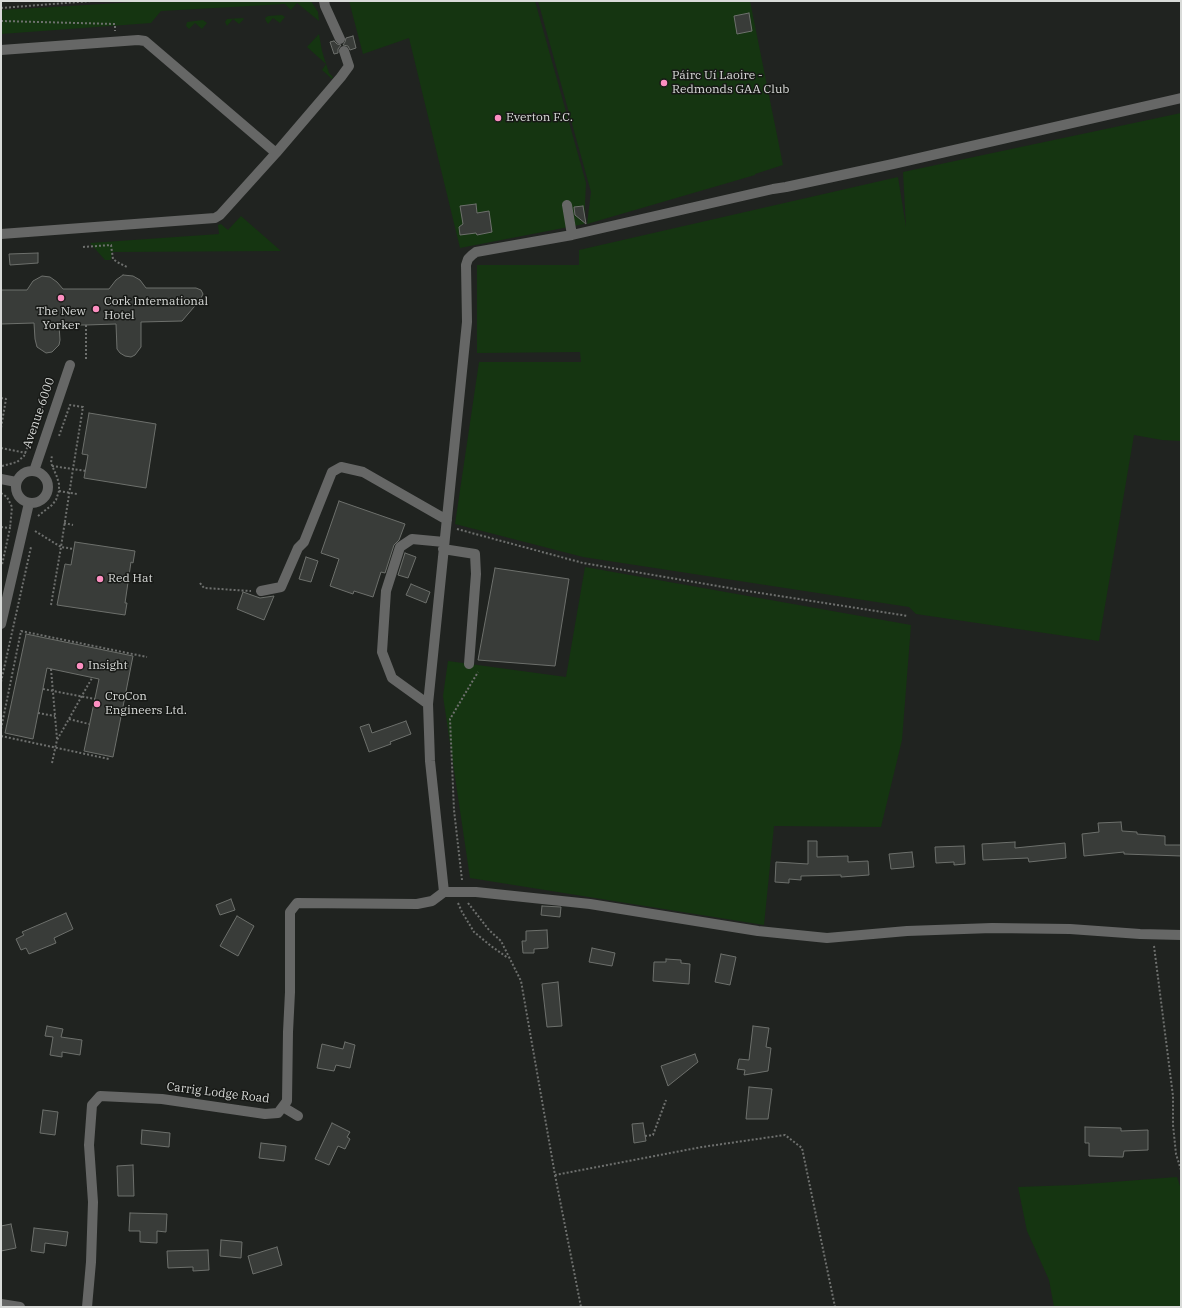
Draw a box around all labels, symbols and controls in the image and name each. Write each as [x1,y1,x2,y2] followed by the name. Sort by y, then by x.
[672,69,789,97] place label: Páirc Uí Laoire - Redmonds GAA Club
[659,78,669,88] marker: Páirc Uí Laoire - Redmonds GAA Club
[506,111,573,125] place label: Everton F.C.
[493,113,503,123] marker: Everton F.C.
[56,293,66,303] marker: The New Yorker
[104,295,208,323] place label: Cork International Hotel
[91,304,101,314] marker: Cork International Hotel
[36,305,86,333] place label: The New Yorker
[20,376,58,450] street label: Avenue 6000
[108,572,153,586] place label: Red Hat
[95,574,105,584] marker: Red Hat
[88,659,128,673] place label: Insight
[75,661,85,671] marker: Insight
[105,690,187,718] place label: CroCon Engineers Ltd.
[92,699,102,709] marker: CroCon Engineers Ltd.
[166,1080,270,1106] street label: Carrig Lodge Road

